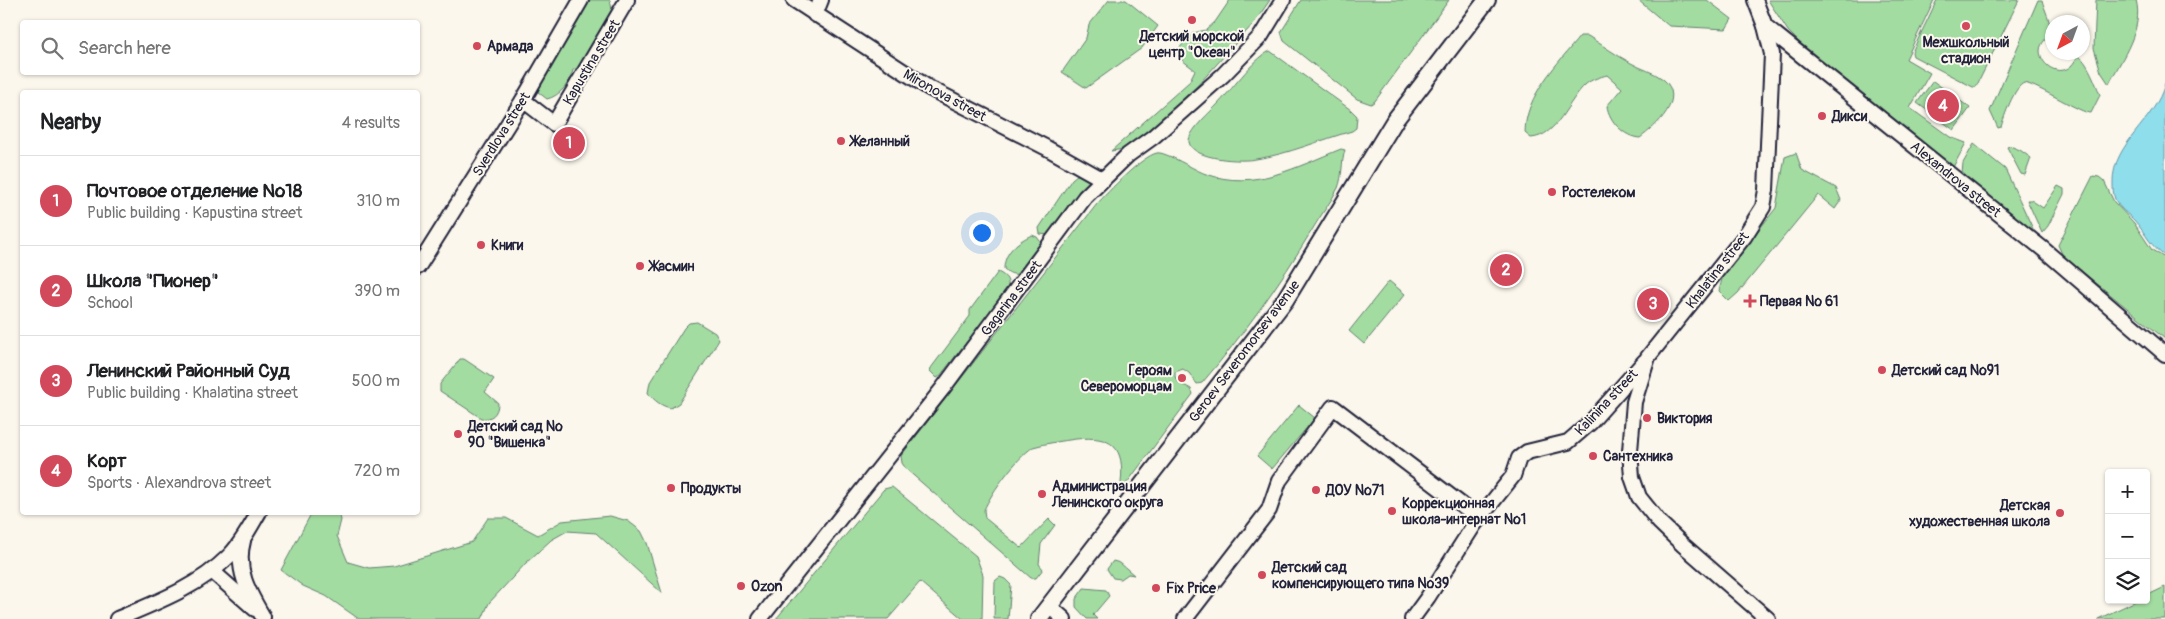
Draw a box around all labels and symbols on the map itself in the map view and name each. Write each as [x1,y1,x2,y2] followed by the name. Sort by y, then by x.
[1186,14,1198,26] marker: Детский морской центр "Океан"
[2045,15,2090,60] north arrow
[559,16,624,108] street label: Kapustina street
[1960,20,1972,32] marker: Межшкольный стадион
[1139,28,1245,61] place label: Детский морской центр "Океан"
[1922,34,2010,67] place label: Межшкольный стадион
[487,38,534,55] place label: Армада
[471,40,483,52] marker: Армада
[900,66,990,125] street label: Mironova street
[1927,87,1959,125] pin: 4
[469,89,534,179] street label: Sverdlova street
[1831,108,1868,125] place label: Дикси
[1816,110,1828,122] marker: Дикси
[553,124,585,162] pin: 1
[848,133,910,150] place label: Желанный
[835,135,847,147] marker: Желанный
[1907,138,2005,221] street label: Alexandrova street
[1562,184,1635,201] place label: Ростелеком
[1546,186,1558,198] marker: Ростелеком
[969,220,995,246] your location
[1682,228,1753,312] street label: Khalatina street
[491,237,524,254] place label: Книги
[475,239,487,251] marker: Книги
[1490,251,1522,289] pin: 2
[977,257,1046,339] street label: Gagarina street
[647,258,694,275] place label: Жасмин
[634,260,646,272] marker: Жасмин
[1185,277,1303,426] street label: Geroev Severomorsev avenue
[1637,285,1669,323] pin: 3
[1760,293,1839,310] place label: Первая № 61
[1744,295,1756,307] marker: Первая № 61
[1081,362,1172,395] place label: Героям Cевероморцам
[1891,362,1999,379] place label: Детский сад №91
[1876,364,1888,376] marker: Детский сад №91
[1571,365,1642,439] street label: Kalinina street
[1176,372,1188,384] marker: Героям Cевероморцам
[1657,410,1713,427] place label: Виктория
[1641,412,1653,424] marker: Виктория
[467,418,563,451] place label: Детский сад № 90 "Вишенка"
[452,428,464,440] marker: Детский сад № 90 "Вишенка"
[1603,448,1673,465] place label: Сантехника
[1587,450,1599,462] marker: Сантехника
[1051,478,1164,511] place label: Администрация Ленинского округа
[681,480,741,497] place label: Продукты
[665,482,677,494] marker: Продукты
[1325,482,1385,499] place label: ДОУ №71
[1310,484,1322,496] marker: ДОУ №71
[1036,488,1048,500] marker: Администрация Ленинского округа
[1402,495,1526,528] place label: Коррекционная школа-интернат №1
[1908,497,2050,530] place label: Детская художественная школа
[1386,505,1398,517] marker: Коррекционная школа-интернат №1
[2054,507,2066,519] marker: Детская художественная школа
[1271,559,1449,592] place label: Детский сад компенсирующего типа №39
[1256,569,1268,581] marker: Детский сад компенсирующего типа №39
[751,578,783,595] place label: Ozon
[735,580,747,592] marker: Ozon
[1166,580,1217,597] place label: Fix Price
[1150,582,1162,594] marker: Fix Price

